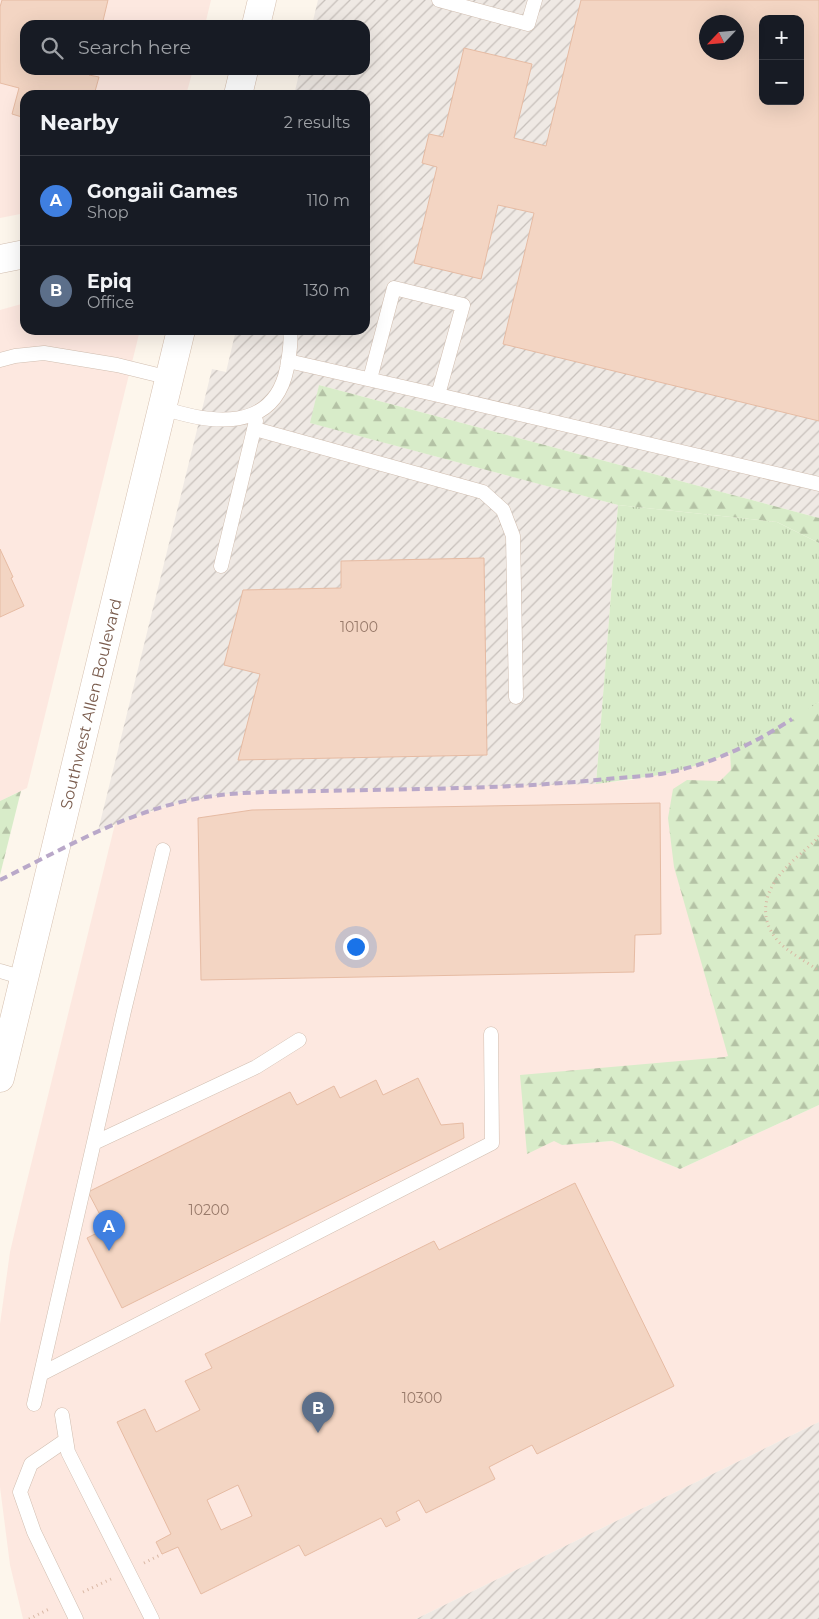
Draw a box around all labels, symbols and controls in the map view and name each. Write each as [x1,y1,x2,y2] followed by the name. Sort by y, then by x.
[699,15,744,60] north arrow
[759,15,804,105] map controls
[759,15,804,60] button: +
[20,20,370,75] search box
[38,34,66,62] icon: search
[78,36,191,59] text: Search here
[759,60,804,105] button: −
[40,110,119,135] text: Nearby
[284,113,350,132] text: 2 results
[87,180,238,203] text: Gongaii Games
[50,191,62,210] text: A
[307,191,350,210] text: 110 m
[87,203,129,222] text: Shop
[87,270,132,293] text: Epiq
[50,281,62,300] text: B
[303,281,350,300] text: 130 m
[87,293,134,312] text: Office
[56,597,126,811] street label: Southwest Allen Boulevard
[340,618,378,636] house number: 10100
[343,934,369,960] your location
[189,1201,229,1219] house number: 10200
[93,1210,125,1251] pin: A
[402,1389,442,1407] house number: 10300
[302,1392,334,1433] pin: B

